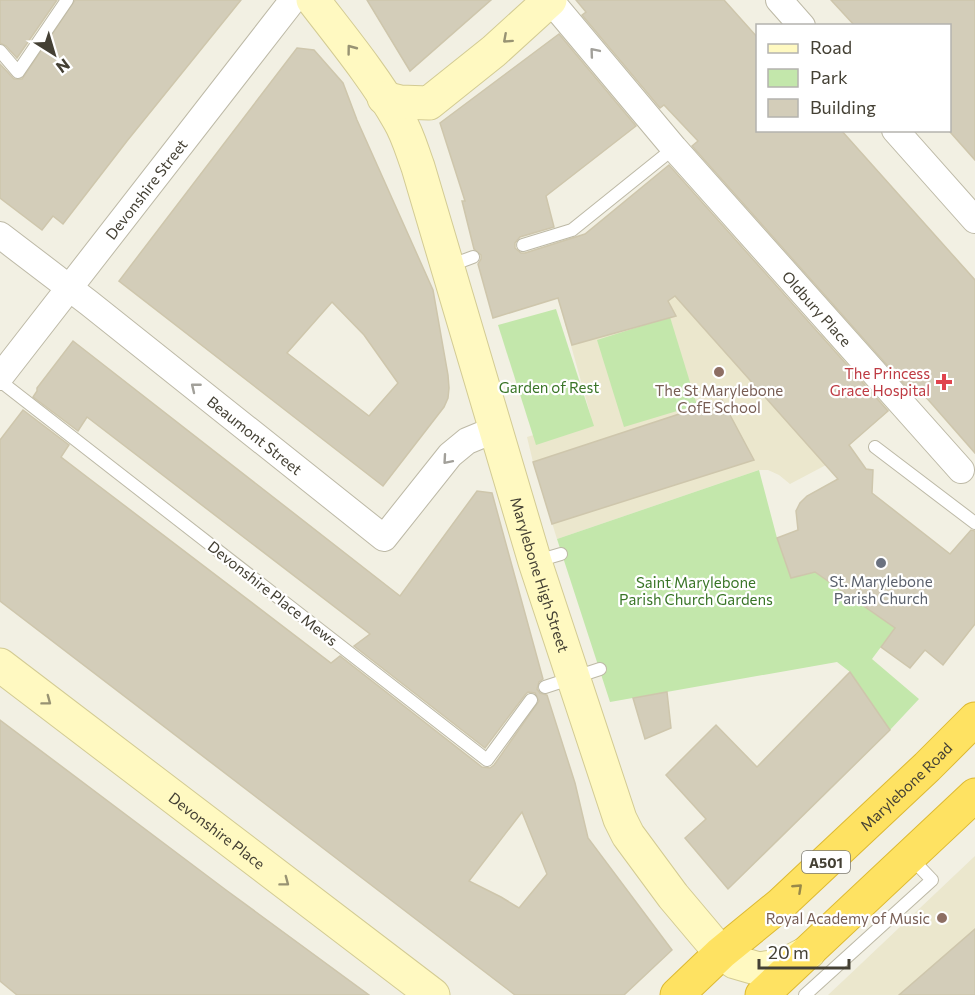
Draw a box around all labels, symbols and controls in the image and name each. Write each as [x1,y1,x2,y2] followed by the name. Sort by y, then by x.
[24,24,84,84] north arrow
[756,24,951,132] legend
[503,32,514,43] one-way arrow
[810,36,852,58] text: Road
[347,45,358,56] one-way arrow
[590,48,601,59] one-way arrow
[53,55,74,78] text: N
[810,66,848,88] text: Park
[810,96,876,118] text: Building
[101,135,191,243] street label: Devonshire Street
[779,267,855,350] street label: Oldbury Place
[830,364,930,399] place label: The Princess Grace Hospital
[712,365,726,379] marker: The St Marylebone CofE School
[935,373,953,391] marker: The Princess Grace Hospital
[499,378,599,396] park label: Garden of Rest
[655,381,783,416] place label: The St Marylebone CofE School
[190,383,201,394] one-way arrow
[204,392,306,478] street label: Beaumont Street
[443,453,454,464] one-way arrow
[507,495,573,655] street label: Marylebone High Street
[205,537,342,649] street label: Devonshire Place Mews
[874,556,888,570] marker: St. Marylebone Parish Church
[829,572,933,607] place label: St. Marylebone Parish Church
[619,573,773,608] park label: Saint Marylebone Parish Church Gardens
[40,693,51,704] one-way arrow
[856,738,956,834] street label: Marylebone Road
[166,788,269,873] street label: Devonshire Place
[802,851,850,873] road number: A501
[279,875,290,886] one-way arrow
[792,884,802,895] one-way arrow
[766,909,930,927] place label: Royal Academy of Music
[935,911,949,925] marker: Royal Academy of Music
[759,932,849,970] scale bar
[768,941,809,963] text: 20 m

